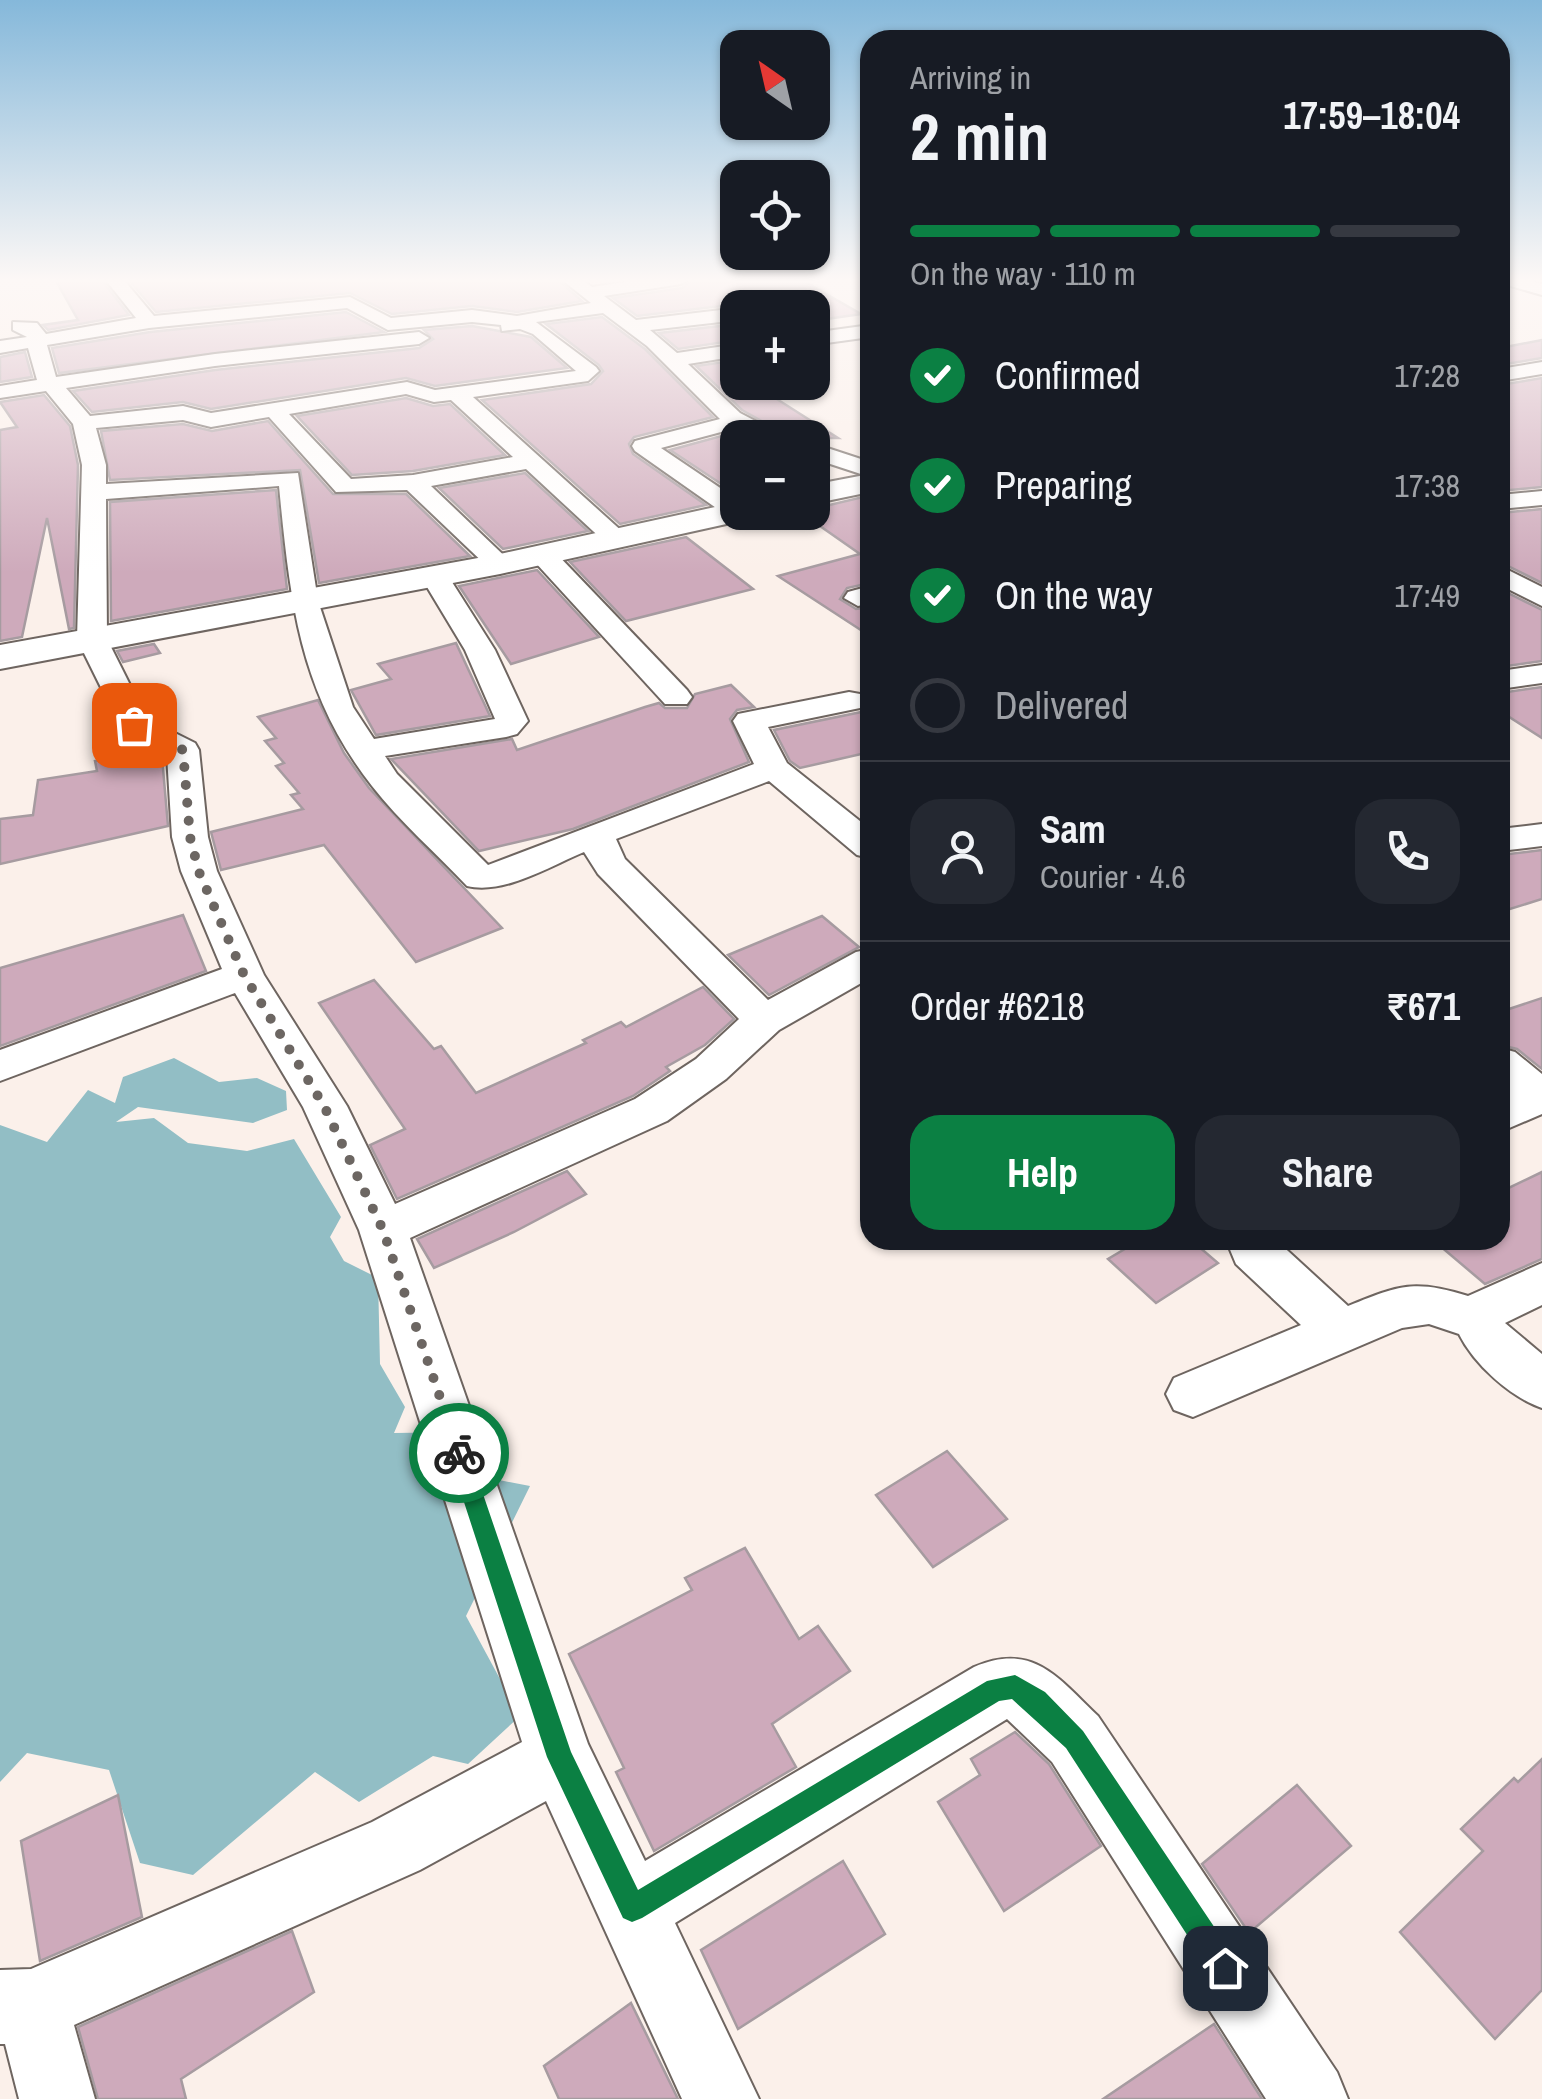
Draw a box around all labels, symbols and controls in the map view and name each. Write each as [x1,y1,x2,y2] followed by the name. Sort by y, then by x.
[720,30,830,140] north arrow
[720,30,830,530] map controls
[910,56,1031,99] text: Arriving in
[1283,90,1460,141] text: 17:59–18:04
[910,93,1049,180] text: 2 min
[720,160,830,270] button: locate
[910,252,1136,295] text: On the way · 110 m
[720,290,830,400] button: +
[910,348,965,403] icon: check
[995,350,1140,401] text: Confirmed
[1394,354,1460,397] text: 17:28
[720,420,830,530] button: −
[910,458,965,513] icon: check
[995,460,1132,511] text: Preparing
[1394,464,1460,507] text: 17:38
[910,568,965,623] icon: check
[995,570,1153,621] text: On the way
[1394,574,1460,617] text: 17:49
[995,680,1128,731] text: Delivered
[92,683,177,768] pin
[107,698,162,753] icon: bag
[910,799,1015,904] button: person
[1355,799,1460,904] button: phone
[1040,804,1106,855] text: Sam
[1040,855,1186,898] text: Courier · 4.6
[910,981,1085,1032] text: Order #6218
[1386,981,1460,1032] text: ₹671
[910,1115,1175,1230] button: Help
[1195,1115,1460,1230] button: Share
[409,1403,509,1503] courier
[432,1426,487,1481] icon: bike
[1183,1926,1268,2011] pin
[1198,1941,1253,1996] icon: home

